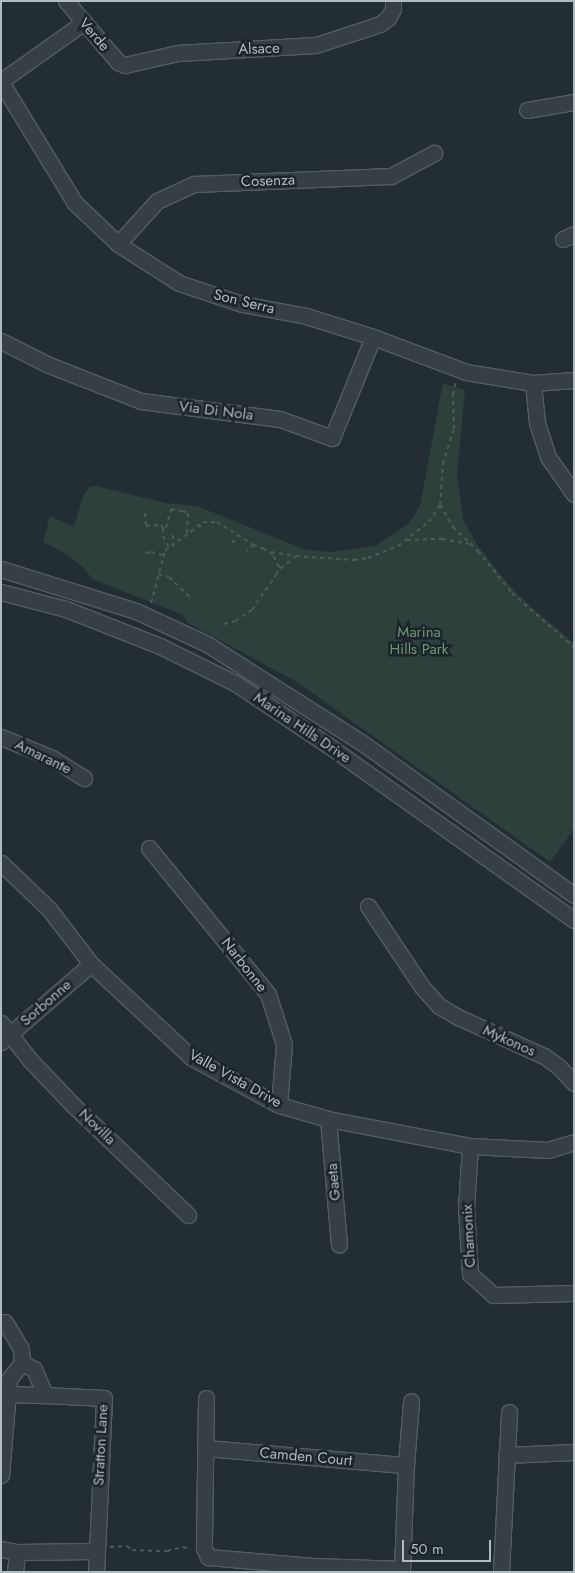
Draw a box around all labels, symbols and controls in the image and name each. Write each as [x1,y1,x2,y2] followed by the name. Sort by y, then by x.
[75,15,113,55] street label: Verde
[238,39,280,59] street label: Alsace
[241,171,295,191] street label: Cosenza
[212,286,276,318] street label: Son Serra
[178,398,254,424] street label: Via Di Nola
[390,623,448,658] park label: Marina Hills Park
[250,689,354,767] street label: Marina Hills Drive
[12,736,74,778] street label: Amarante
[217,934,271,996] street label: Narbonne
[17,976,75,1030] street label: Sorbonne
[480,1022,538,1060] street label: Mykonos
[185,1046,285,1112] street label: Valle Vista Drive
[75,1105,119,1149] street label: Novilla
[323,1163,345,1201] street label: Gaeta
[458,1204,480,1268] street label: Chamonix
[90,1404,112,1486] street label: Stratton Lane
[259,1444,353,1470] street label: Camden Court
[405,1530,494,1562] scale bar
[410,1538,444,1560] text: 50 m

